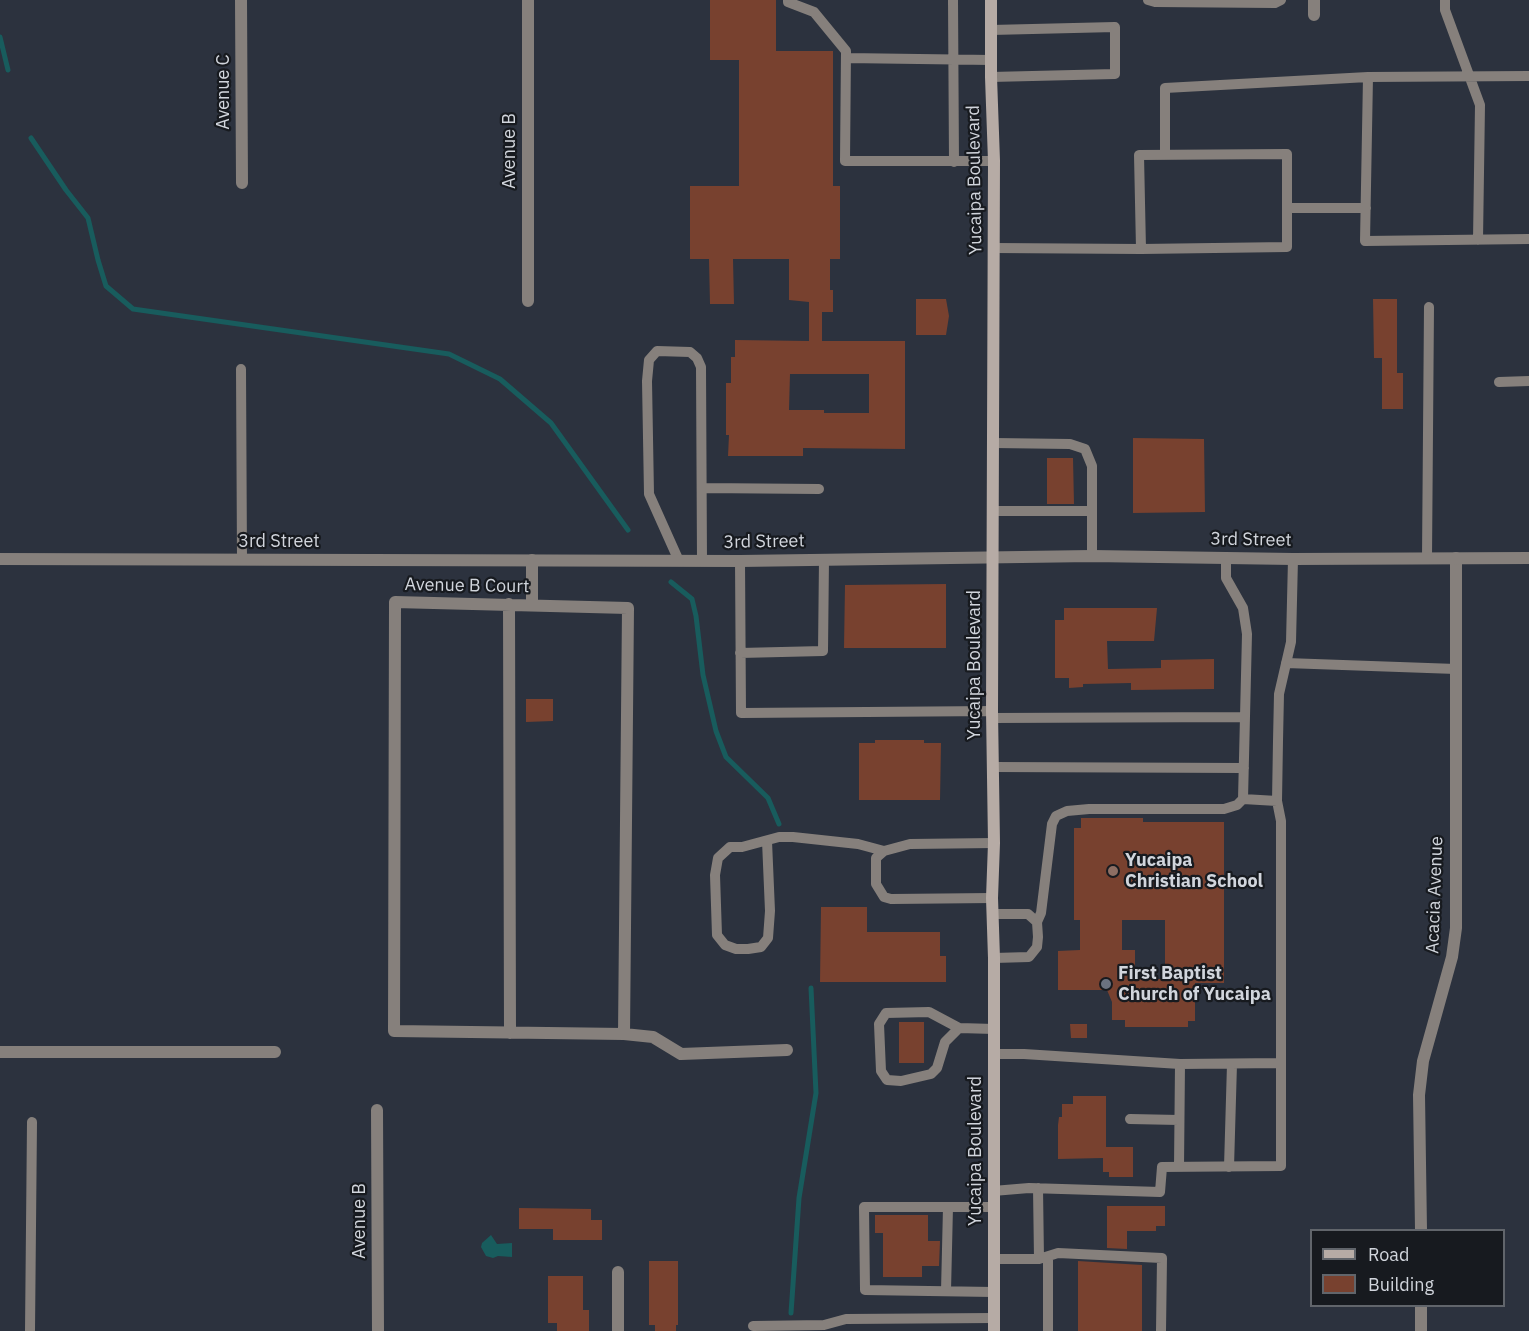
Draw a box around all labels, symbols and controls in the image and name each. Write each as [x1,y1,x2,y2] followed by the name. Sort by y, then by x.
[213,54,235,130] street label: Avenue C
[963,105,987,255] street label: Yucaipa Boulevard
[499,113,521,189] street label: Avenue B
[1210,528,1292,552] street label: 3rd Street
[723,530,805,554] street label: 3rd Street
[238,531,320,553] street label: 3rd Street
[404,574,530,598] street label: Avenue B Court
[964,590,986,740] street label: Yucaipa Boulevard
[1422,836,1448,954] street label: Acacia Avenue
[1125,850,1263,892] place label: Yucaipa Christian School
[1106,864,1120,878] marker: Yucaipa Christian School
[1118,963,1271,1006] place label: First Baptist Church of Yucaipa
[1099,977,1113,991] marker: First Baptist Church of Yucaipa
[965,1076,987,1226] street label: Yucaipa Boulevard
[349,1183,371,1259] street label: Avenue B
[1310,1229,1505,1307] legend
[1368,1243,1409,1266] text: Road
[1368,1273,1434,1296] text: Building

